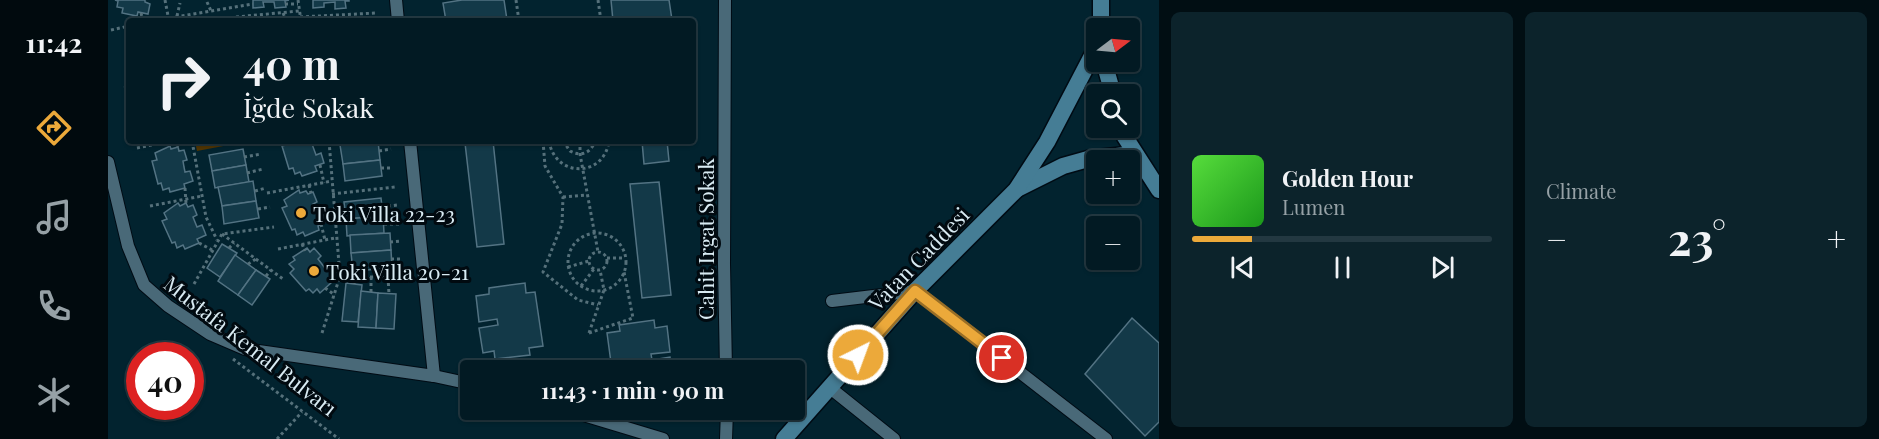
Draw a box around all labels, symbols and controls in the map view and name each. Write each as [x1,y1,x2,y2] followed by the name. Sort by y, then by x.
[1086,18,1140,72] north arrow
[1086,18,1140,270] map controls
[26,24,82,60] text: 11:42
[243,35,340,91] text: 40 m
[144,42,222,120] icon: right
[1086,84,1140,138] button: search
[243,89,374,125] text: İğde Sokak
[33,107,75,149] icon: directions
[1086,150,1140,204] button: +
[691,158,719,320] street label: Cahit Irgat Sokak
[1282,163,1413,193] text: Golden Hour
[1546,177,1616,204] text: Climate
[1282,193,1345,220] text: Lumen
[33,196,75,238] icon: music
[313,199,455,227] place label: Toki Villa 22-23
[861,200,974,316] street label: Vatan Caddesi
[294,206,308,220] marker: Toki Villa 22-23
[1668,207,1726,267] text: 23°
[1086,216,1140,270] button: −
[1546,216,1567,260] text: −
[1827,216,1846,260] text: +
[1226,251,1259,284] icon: previous
[1326,251,1359,284] icon: pause
[1426,251,1459,284] icon: next
[326,257,469,285] place label: Toki Villa 20-21
[307,264,321,278] marker: Toki Villa 20-21
[159,269,343,421] street label: Mustafa Kemal Bulvarı
[33,285,75,327] icon: phone
[826,323,890,387] position arrow
[976,332,1027,383] pin
[985,341,1018,374] icon: arrive
[126,342,204,420] speed limit sign: 40
[33,374,75,416] icon: climate
[541,375,724,405] text: 11:43 · 1 min · 90 m

